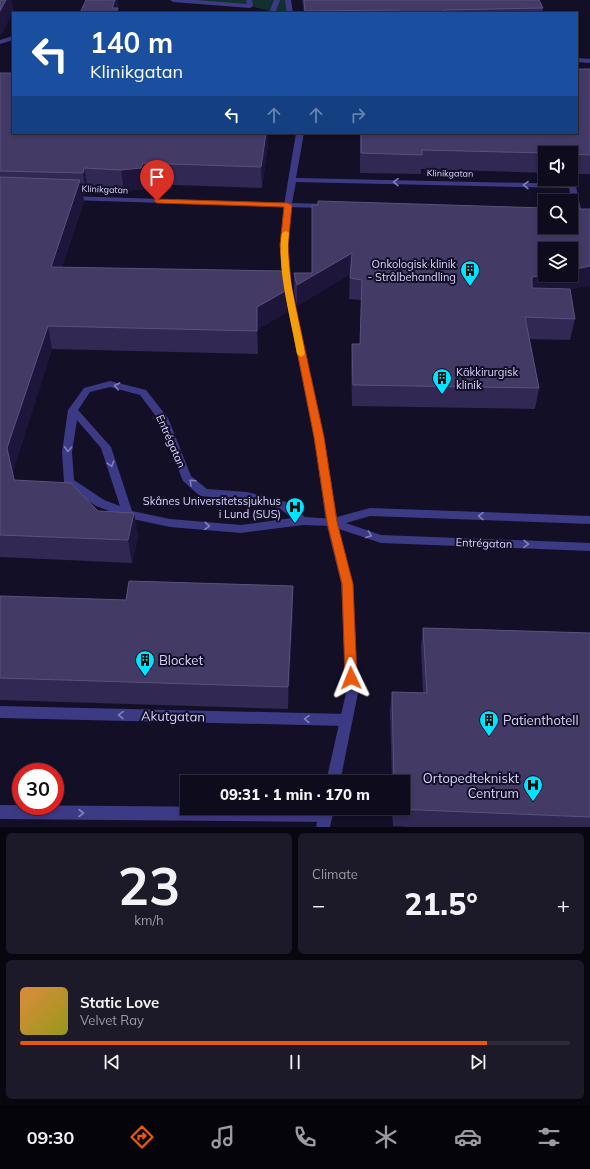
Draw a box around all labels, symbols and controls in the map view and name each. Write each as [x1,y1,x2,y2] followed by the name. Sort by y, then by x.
[90,25,173,60] text: 140 m
[24,28,76,80] icon: left
[90,60,183,83] text: Klinikgatan
[221,104,243,126] icon: left
[263,104,285,126] icon: ahead
[305,104,327,126] icon: ahead
[347,104,369,126] icon: right
[538,146,578,282] map controls
[538,146,578,186] button: sound
[140,160,174,201] pin
[146,166,168,188] icon: arrive
[427,167,473,179] street label: Klinikgatan
[393,178,399,186] one-way arrow
[523,181,529,189] one-way arrow
[82,183,128,195] street label: Klinikgatan
[538,194,578,234] button: search
[538,242,578,282] button: layers
[368,257,456,284] place label: Onkologisk klinik - Strålbehandling
[459,259,481,287] building icon: Onkologisk klinik - Strålbehandling
[456,365,518,392] place label: Käkkirurgisk klinik
[431,367,453,395] building icon: Käkkirurgisk klinik
[114,382,121,390] one-way arrow
[153,412,189,470] street label: Entrégatan
[63,446,72,452] one-way arrow
[106,460,115,467] one-way arrow
[189,479,197,487] one-way arrow
[143,494,281,521] place label: Skånes Universitetssjukhus i Lund (SUS)
[284,496,306,524] hospital icon: Skånes Universitetssjukhus i Lund (SUS)
[478,512,484,520] one-way arrow
[204,522,210,531] one-way arrow
[365,531,372,539] one-way arrow
[455,535,513,551] street label: Entrégatan
[523,540,529,549] one-way arrow
[134,649,156,677] building icon: Blocket
[159,652,203,668] place label: Blocket
[330,657,372,699] position arrow
[141,707,205,725] street label: Akutgatan
[478,709,500,737] building icon: Patienthotell
[118,711,124,719] one-way arrow
[503,712,579,728] place label: Patienthotell
[304,715,310,724] one-way arrow
[12,763,64,815] speed limit sign: 30
[423,770,519,801] place label: Ortopedtekniskt Centrum
[522,774,544,802] hospital icon: Ortopedtekniskt Centrum
[220,785,370,804] text: 09:31 · 1 min · 170 m
[78,809,84,817] one-way arrow
[118,853,180,918] text: 23
[312,866,358,882] text: Climate
[404,885,478,923] text: 21.5°
[312,891,325,919] text: −
[557,891,570,919] text: +
[134,912,164,928] text: km/h
[80,993,159,1012] text: Static Love
[80,1012,144,1028] text: Velvet Ray
[101,1051,123,1073] icon: previous
[284,1051,306,1073] icon: pause
[467,1051,489,1073] icon: next
[128,1123,156,1151] icon: directions
[209,1123,237,1151] icon: music
[291,1123,319,1151] icon: phone
[372,1123,400,1151] icon: climate
[454,1123,482,1151] icon: car
[535,1123,563,1151] icon: filters
[27,1126,74,1149] text: 09:30

